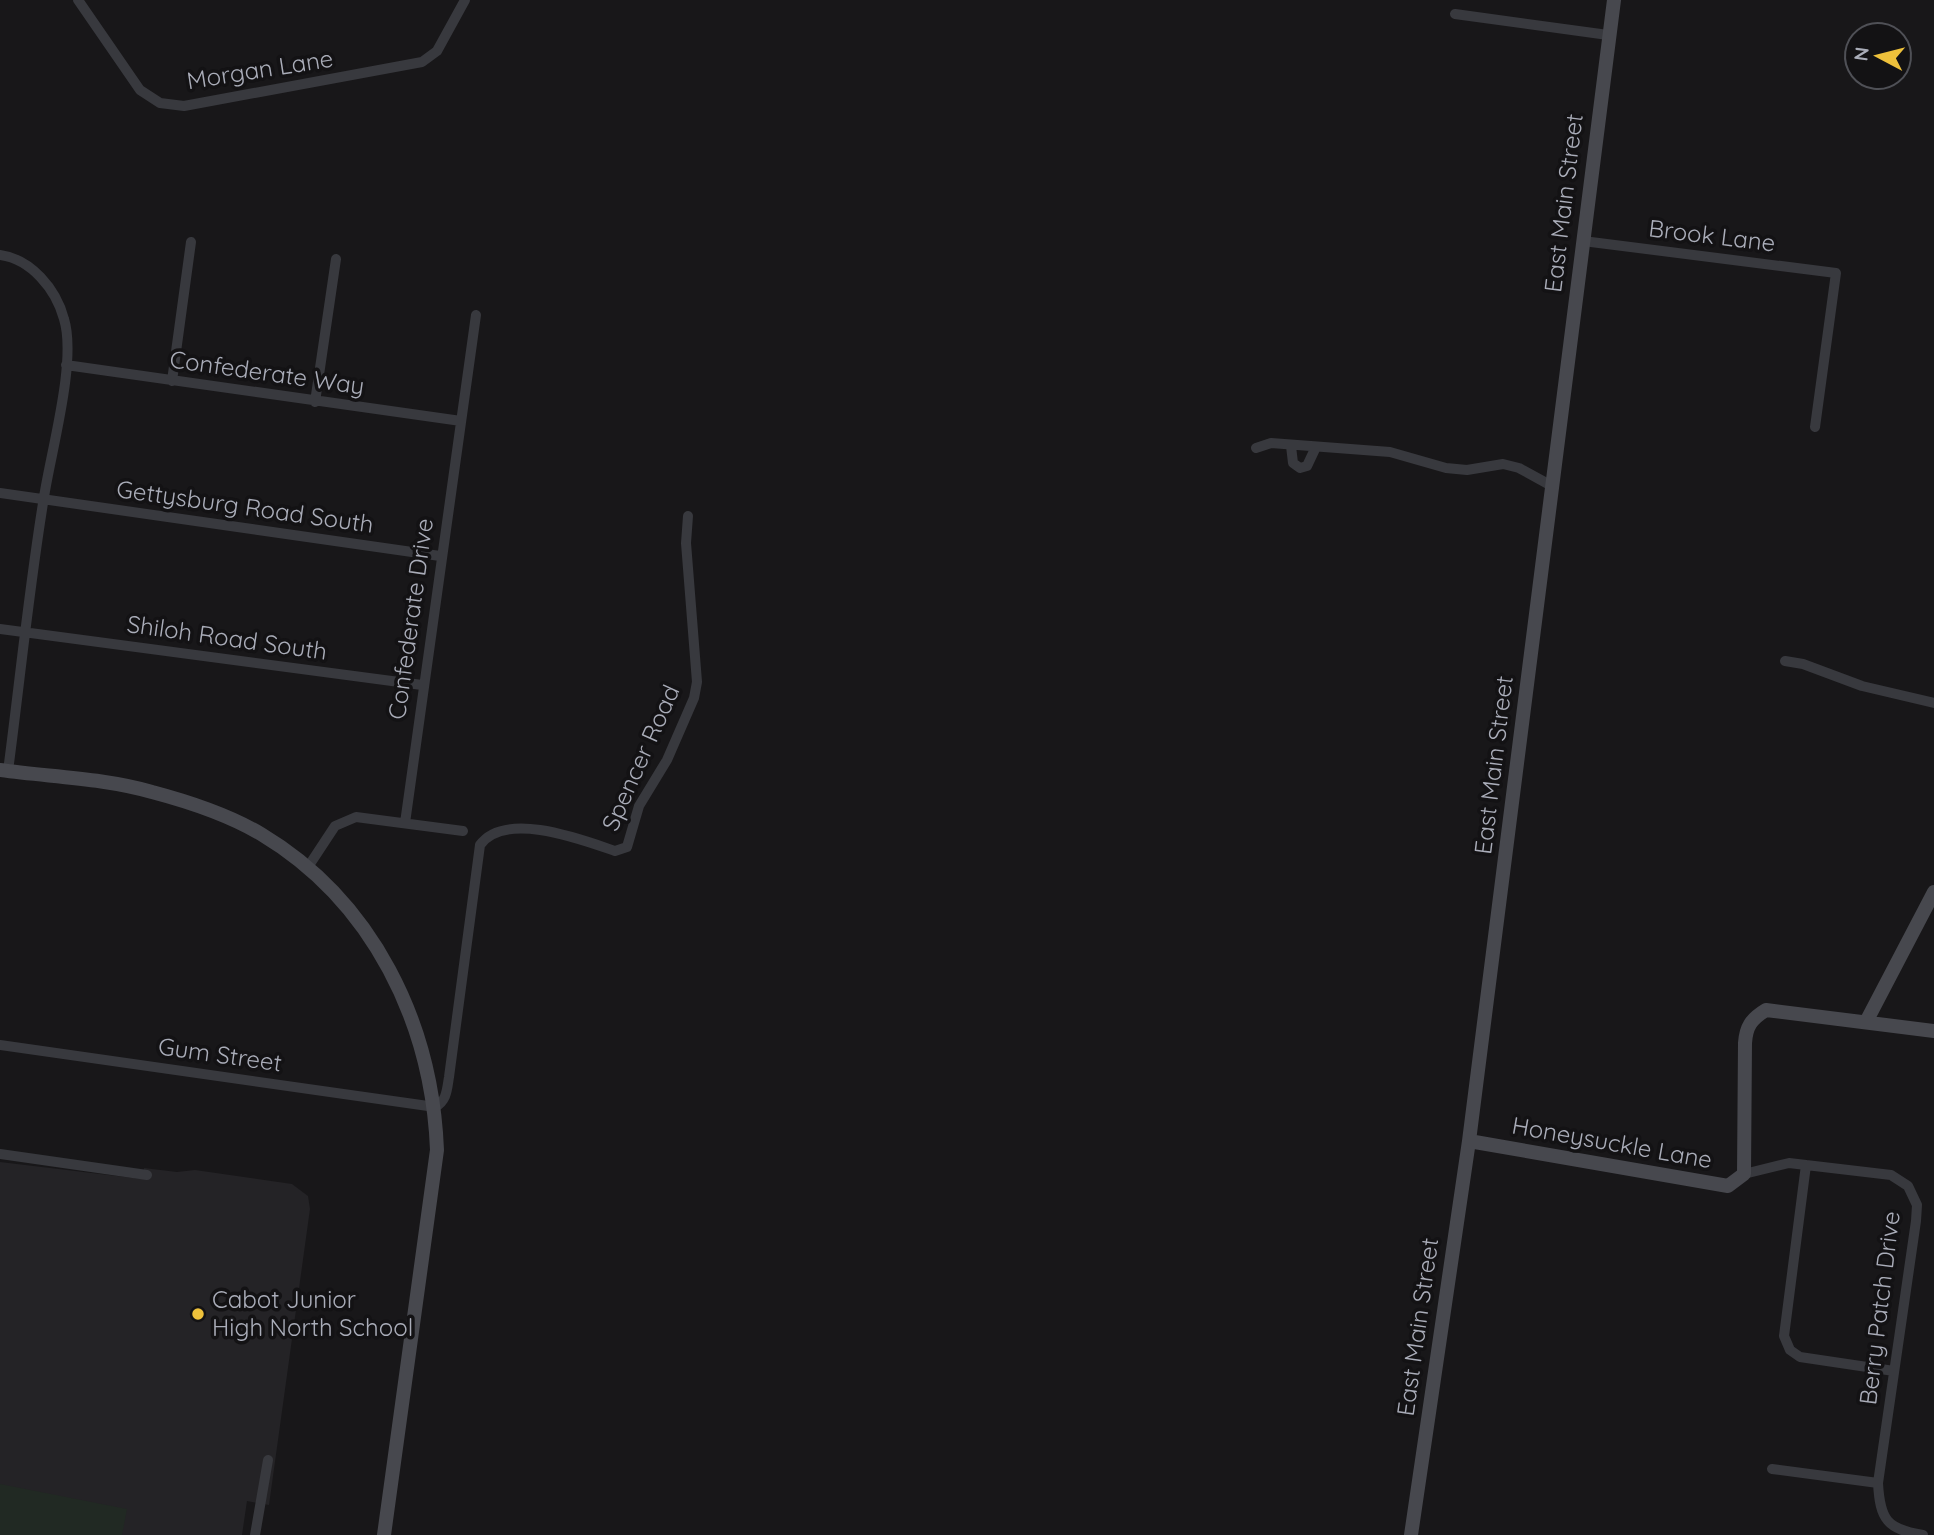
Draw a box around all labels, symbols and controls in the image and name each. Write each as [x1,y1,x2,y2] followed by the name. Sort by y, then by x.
[1843,21,1913,91] north arrow
[185,43,335,95] street label: Morgan Lane
[1848,46,1874,62] text: N
[1537,112,1589,294] street label: East Main Street
[1647,212,1777,258] street label: Brook Lane
[168,344,366,401] street label: Confederate Way
[115,473,376,539] street label: Gettysburg Road South
[381,516,439,721] street label: Confederate Drive
[125,608,329,666] street label: Shiloh Road South
[1467,674,1519,856] street label: East Main Street
[594,680,686,835] street label: Spencer Road
[156,1031,284,1078] street label: Gum Street
[1510,1110,1715,1174] street label: Honeysuckle Lane
[1852,1209,1906,1406] street label: Berry Patch Drive
[1390,1236,1444,1418] street label: East Main Street
[212,1284,413,1342] place label: Cabot Junior High North School
[190,1306,206,1322] marker: Cabot Junior High North School

